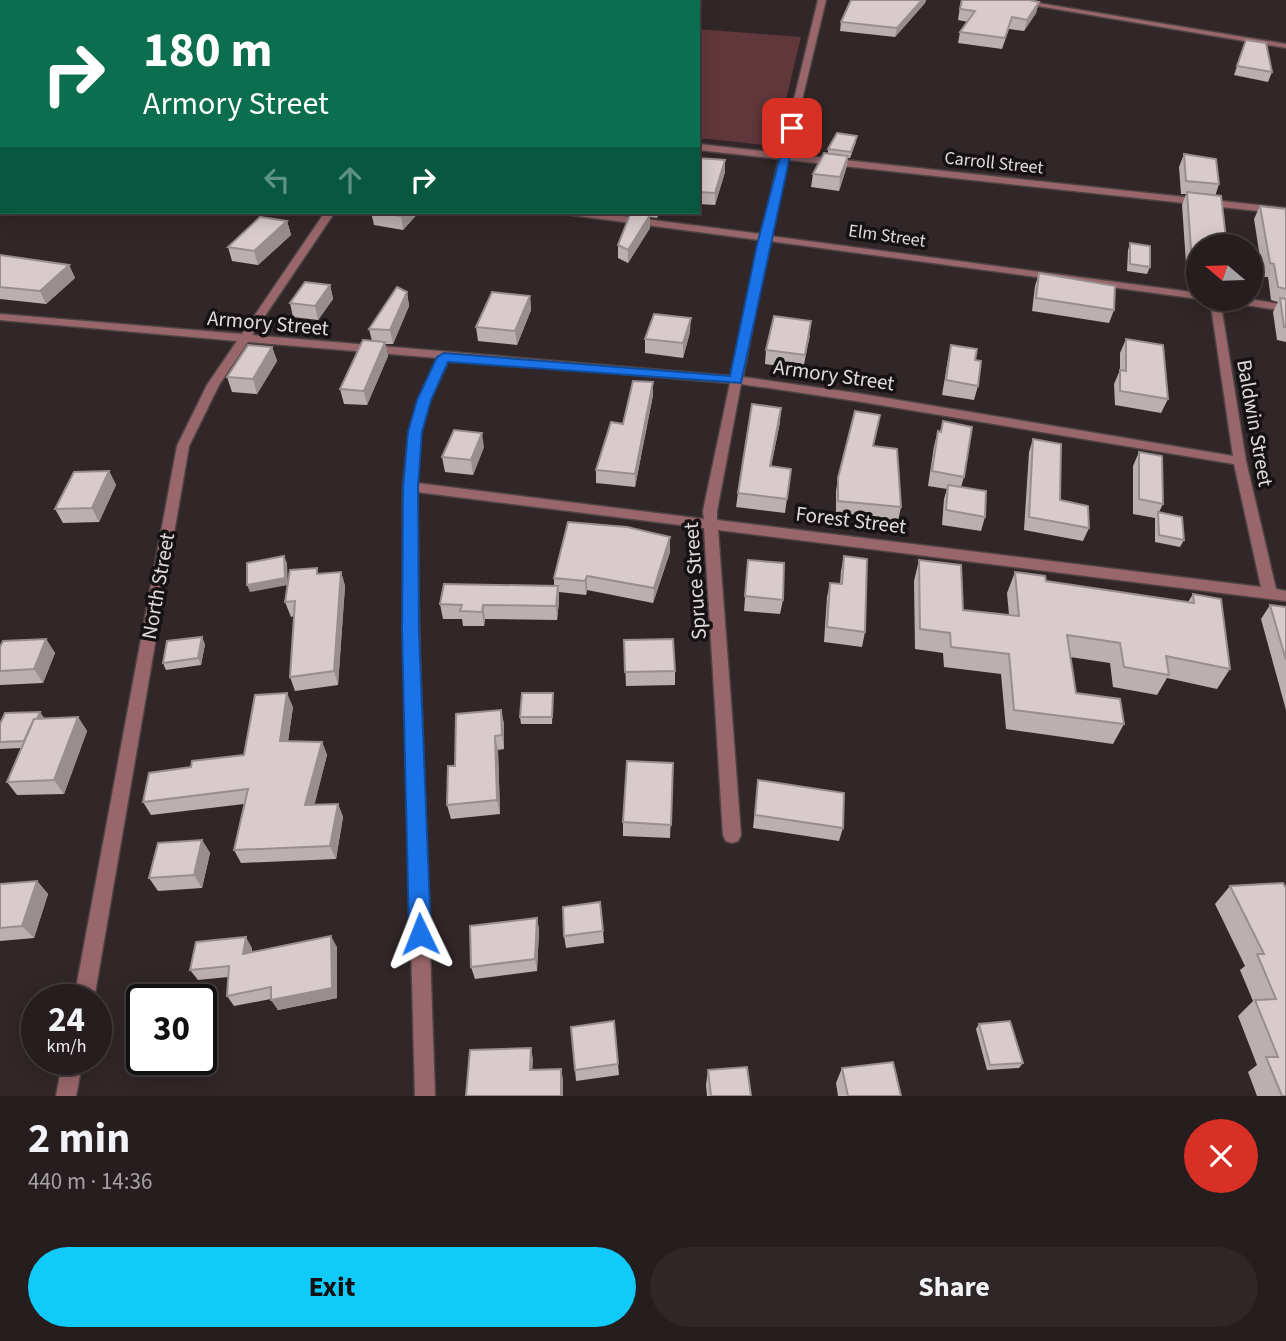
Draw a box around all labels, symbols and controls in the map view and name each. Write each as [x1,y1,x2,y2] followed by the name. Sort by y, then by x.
[143,16,272,86] text: 180 m
[28,28,119,119] icon: right
[143,81,329,127] text: Armory Street
[762,98,822,158] pin
[773,109,811,147] icon: arrive
[943,145,1045,181] street label: Carroll Street
[258,161,296,199] icon: left
[331,161,369,199] icon: ahead
[404,161,442,199] icon: right
[847,218,927,254] street label: Elm Street
[1186,234,1264,312] north arrow
[1186,234,1263,311] map controls
[206,303,330,343] street label: Armory Street
[772,352,896,398] street label: Armory Street
[1229,357,1281,489] street label: Baldwin Street
[794,498,908,542] street label: Forest Street
[676,521,714,641] street label: Spruce Street
[134,530,182,642] street label: North Street
[383,897,457,971] position arrow
[126,984,217,1075] speed limit sign: 30
[48,995,85,1045] text: 24
[47,1034,86,1059] text: km/h
[28,1109,130,1169] text: 2 min
[1184,1119,1258,1193] button: close
[28,1165,152,1198] text: 440 m · 14:36
[28,1247,636,1327] button: Exit
[650,1247,1258,1327] button: Share

